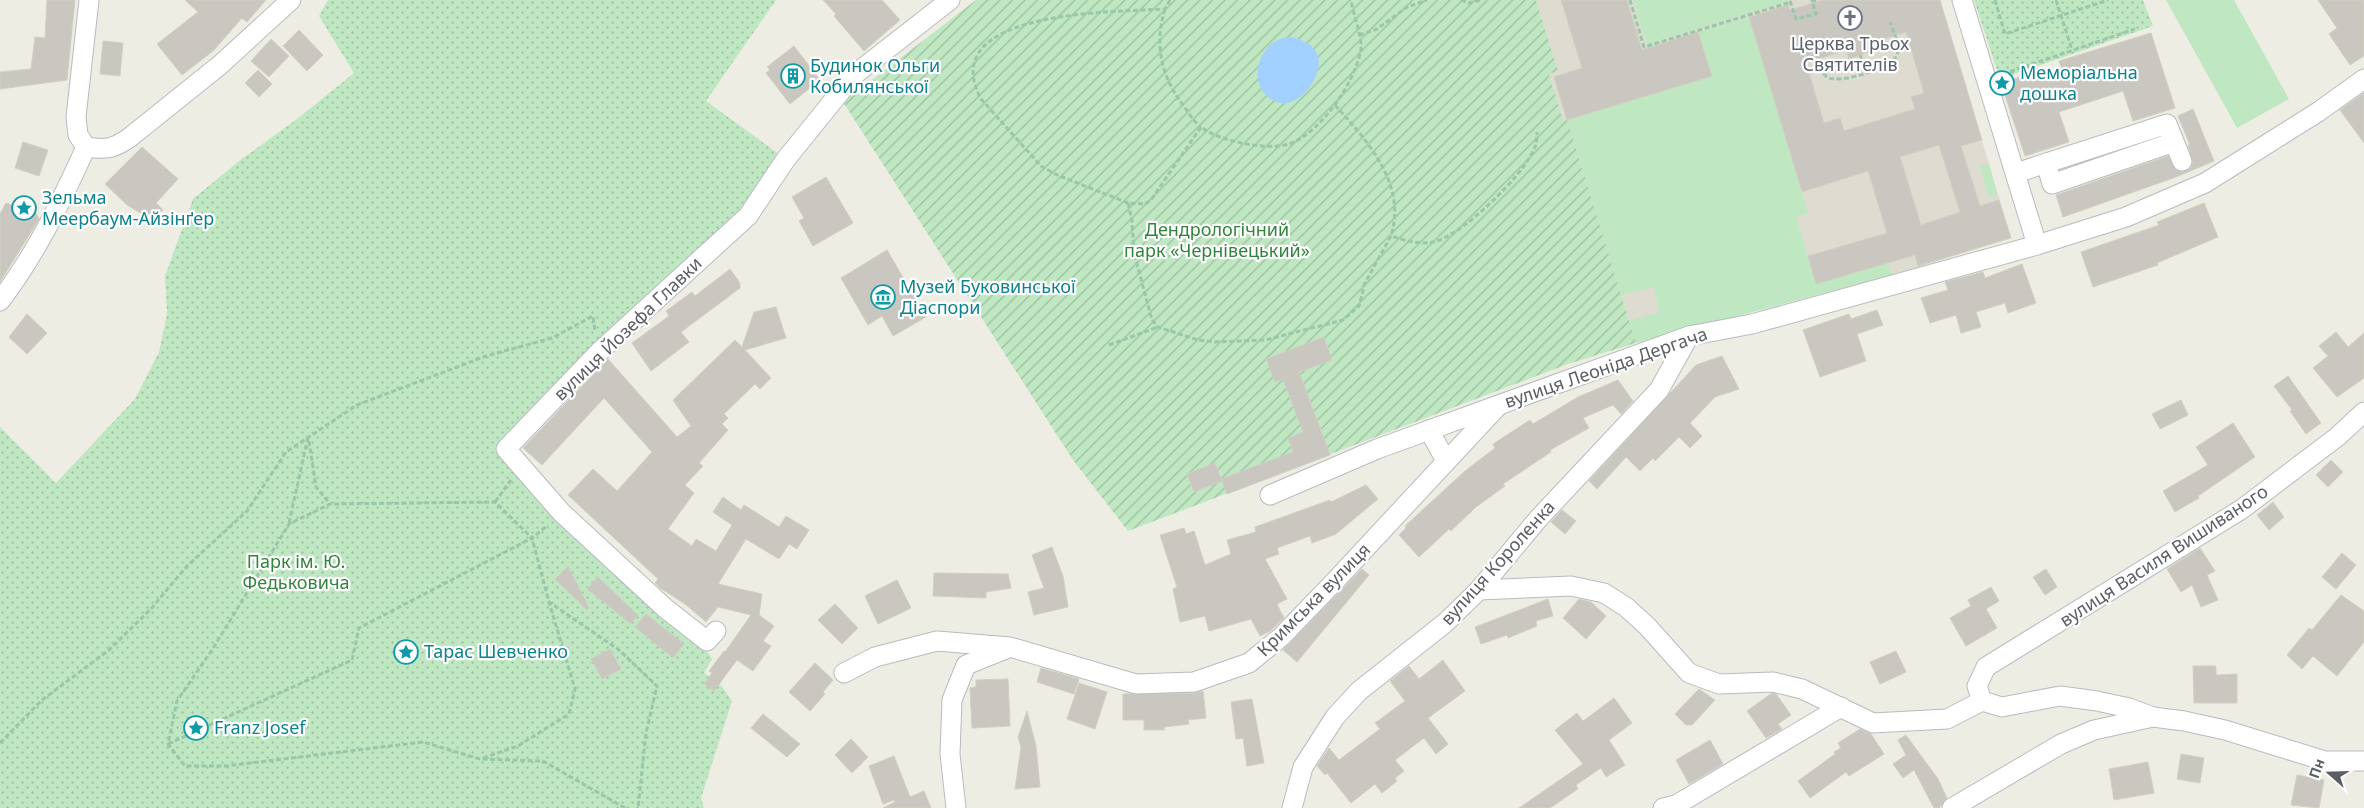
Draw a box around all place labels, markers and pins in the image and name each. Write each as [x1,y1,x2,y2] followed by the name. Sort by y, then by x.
[1837,5,1863,31] church icon: Церква Трьох Святителів
[1791,31,1910,76] place label: Церква Трьох Святителів
[810,53,940,98] place label: Будинок Ольги Кобилянської
[2020,60,2138,105] place label: Меморіальна дошка
[780,63,806,89] building icon: Будинок Ольги Кобилянської
[1989,70,2015,96] place icon: Меморіальна дошка
[42,185,214,230] place label: Зельма Меербаум-Айзінґер
[11,195,37,221] place icon: Зельма Меербаум-Айзінґер
[900,274,1076,319] place label: Музей Буковинської Діаспори
[870,284,896,310] museum icon: Музей Буковинської Діаспори
[393,639,419,665] place icon: Тарас Шевченко
[424,639,568,663] place label: Тарас Шевченко
[183,715,209,741] place icon: Franz Josef
[214,715,306,739] place label: Franz Josef

